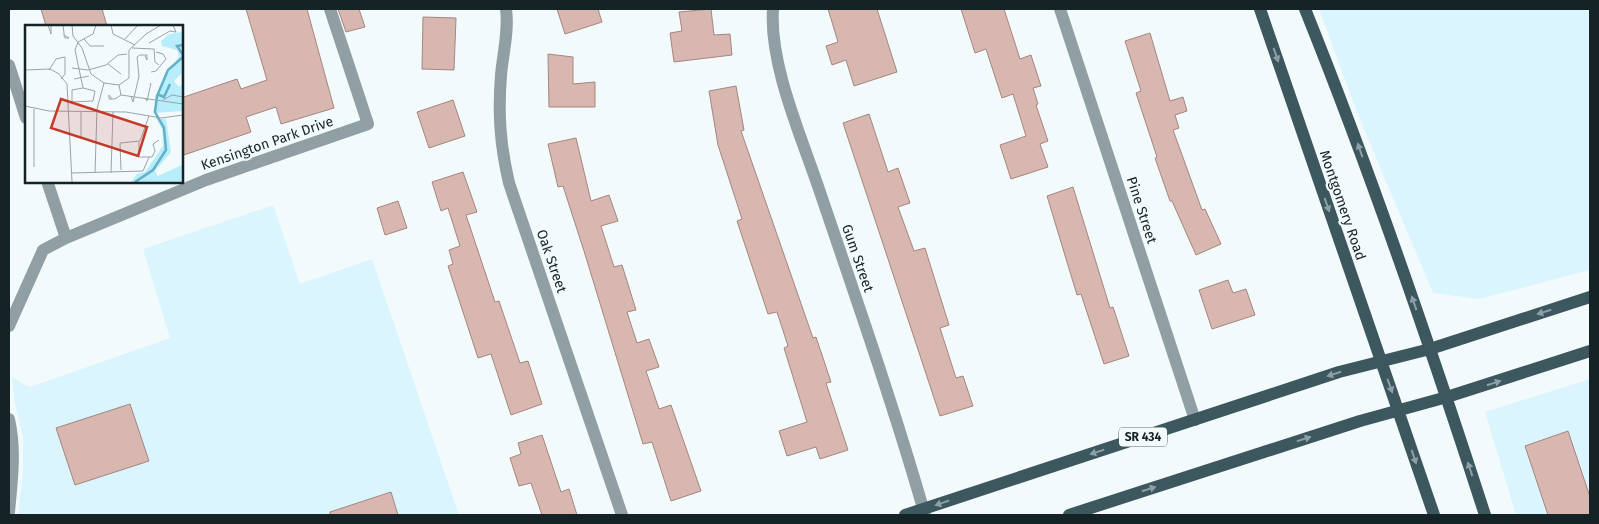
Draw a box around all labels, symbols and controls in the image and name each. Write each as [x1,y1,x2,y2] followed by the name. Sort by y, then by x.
[25,25,182,182] inset map
[1272,48,1280,63] one-way arrow
[199,113,336,174] street label: Kensington Park Drive
[1356,142,1363,157] one-way arrow
[1316,148,1369,262] street label: Montgomery Road
[1123,174,1161,247] street label: Pine Street
[1324,198,1332,213] one-way arrow
[838,222,877,295] street label: Gum Street
[533,227,571,296] street label: Oak Street
[1410,295,1418,310] one-way arrow
[1536,309,1551,317] one-way arrow
[1327,371,1342,378] one-way arrow
[1486,378,1501,386] one-way arrow
[1386,379,1394,394] one-way arrow
[1119,428,1167,447] road number: SR 434
[1296,435,1311,442] one-way arrow
[1089,449,1104,456] one-way arrow
[1411,450,1419,465] one-way arrow
[1465,461,1473,476] one-way arrow
[1142,485,1157,493] one-way arrow
[935,500,950,507] one-way arrow

